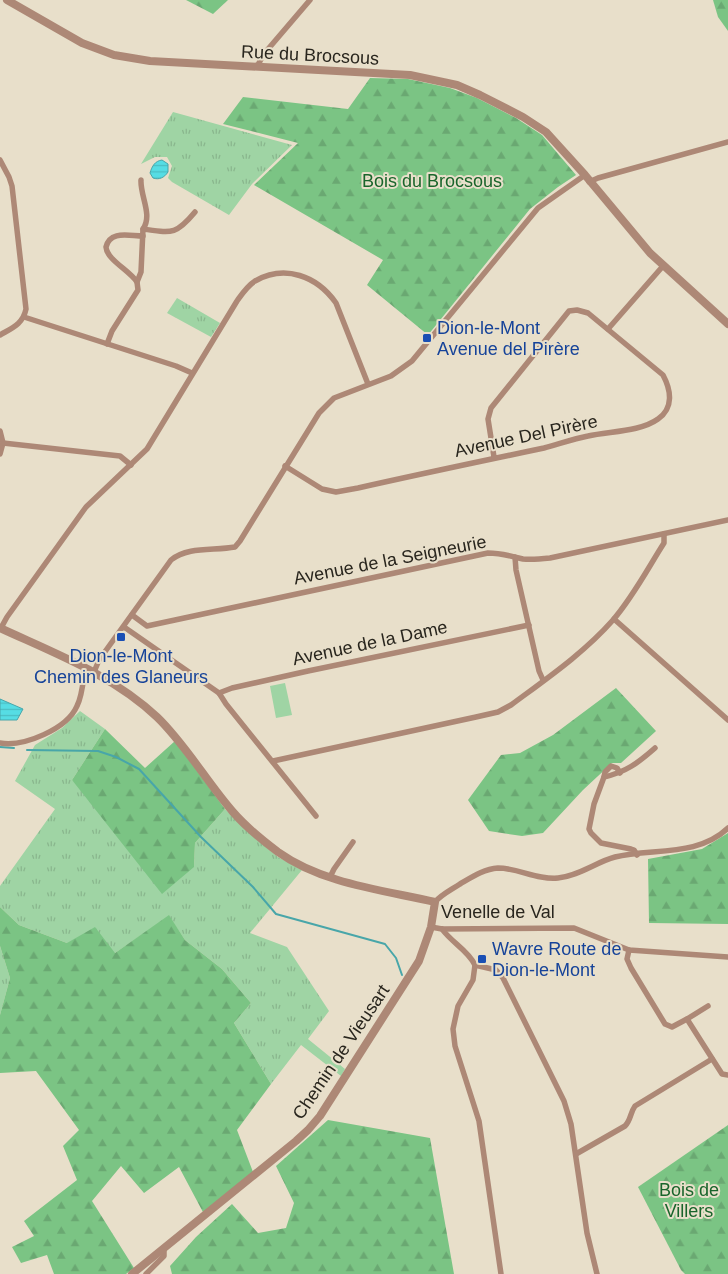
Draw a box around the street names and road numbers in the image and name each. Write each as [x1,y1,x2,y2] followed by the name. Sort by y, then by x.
[241,41,379,69] street label: Rue du Brocsous
[453,411,599,461] street label: Avenue Del Pirère
[292,532,488,588] street label: Avenue de la Seigneurie
[291,617,449,669] street label: Avenue de la Dame
[441,902,555,922] street label: Venelle de Val
[289,981,393,1123] street label: Chemin de Vieusart

